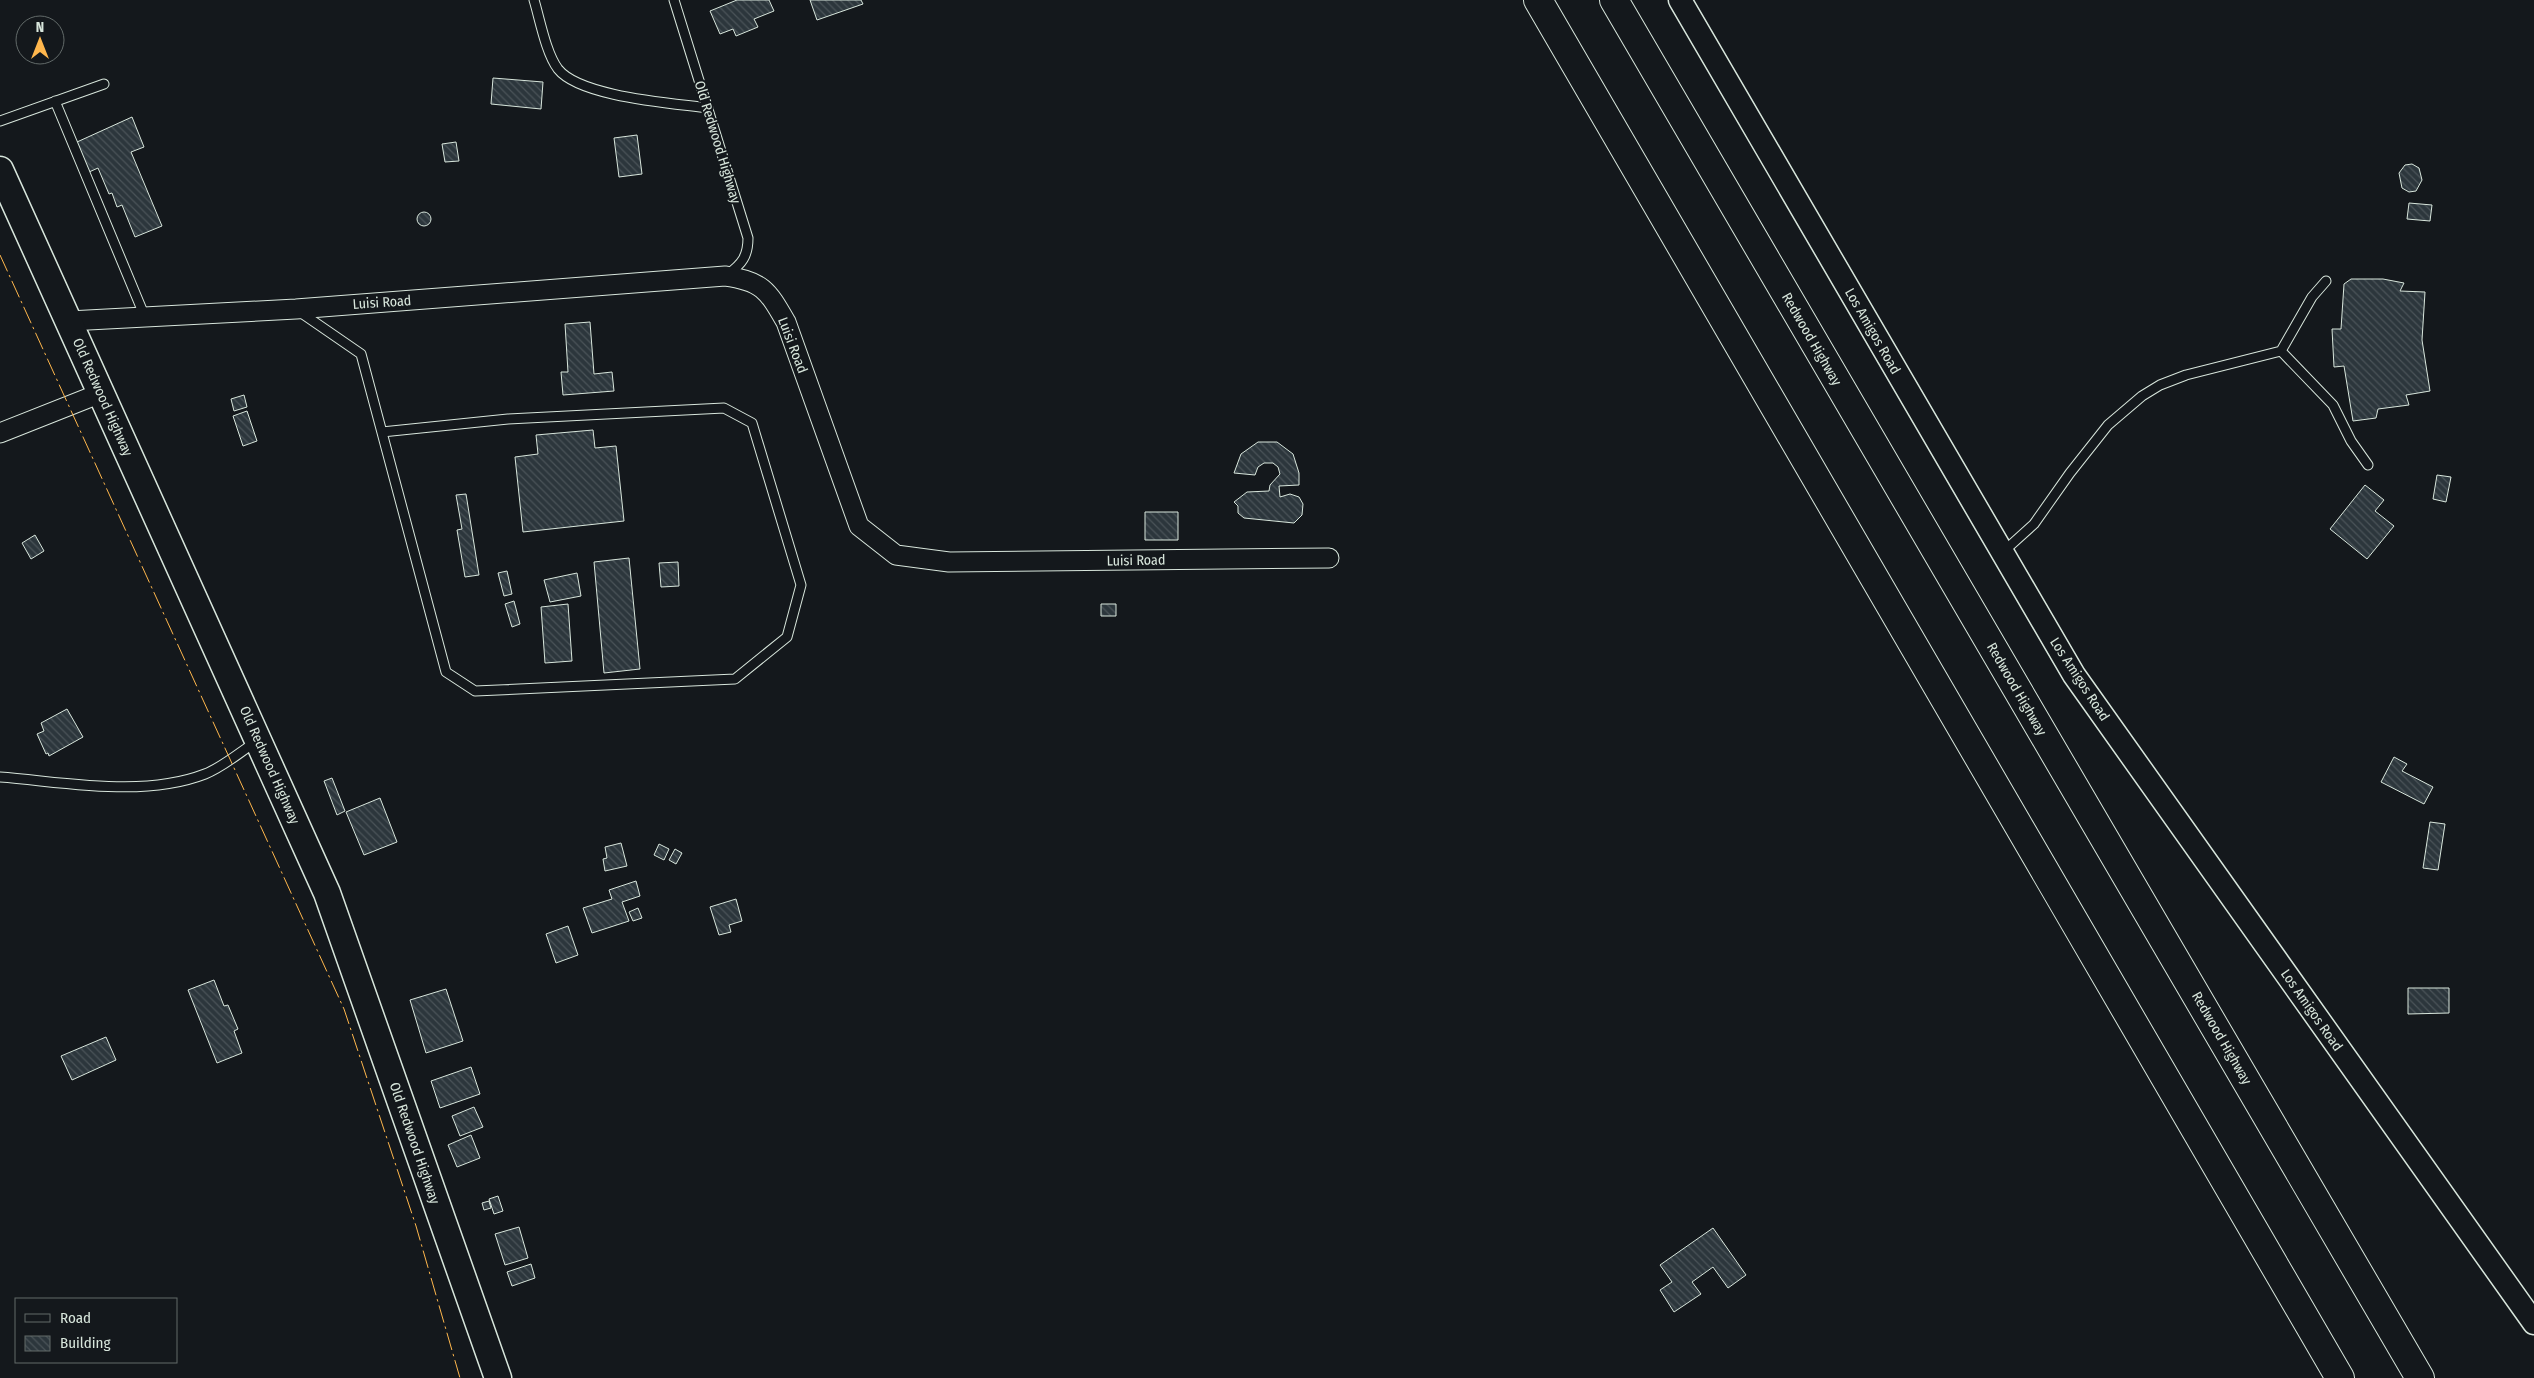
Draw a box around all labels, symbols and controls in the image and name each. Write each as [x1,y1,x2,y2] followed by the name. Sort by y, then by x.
[15,15,65,65] north arrow
[36,19,44,36] text: N
[691,79,745,206] street label: Old Redwood Highway
[1841,285,1904,377] street label: Los Amigos Road
[1778,290,1845,389] street label: Redwood Highway
[352,292,412,313] street label: Luisi Road
[774,315,811,376] street label: Luisi Road
[69,335,137,460] street label: Old Redwood Highway
[1107,551,1165,570] street label: Luisi Road
[2046,634,2113,724] street label: Los Amigos Road
[1983,640,2050,739] street label: Redwood Highway
[236,703,304,828] street label: Old Redwood Highway
[2277,966,2346,1055] street label: Los Amigos Road
[2188,989,2255,1088] street label: Redwood Highway
[386,1080,444,1207] street label: Old Redwood Highway
[15,1298,178,1363] legend
[60,1309,91,1327] text: Road
[60,1334,111,1352] text: Building

